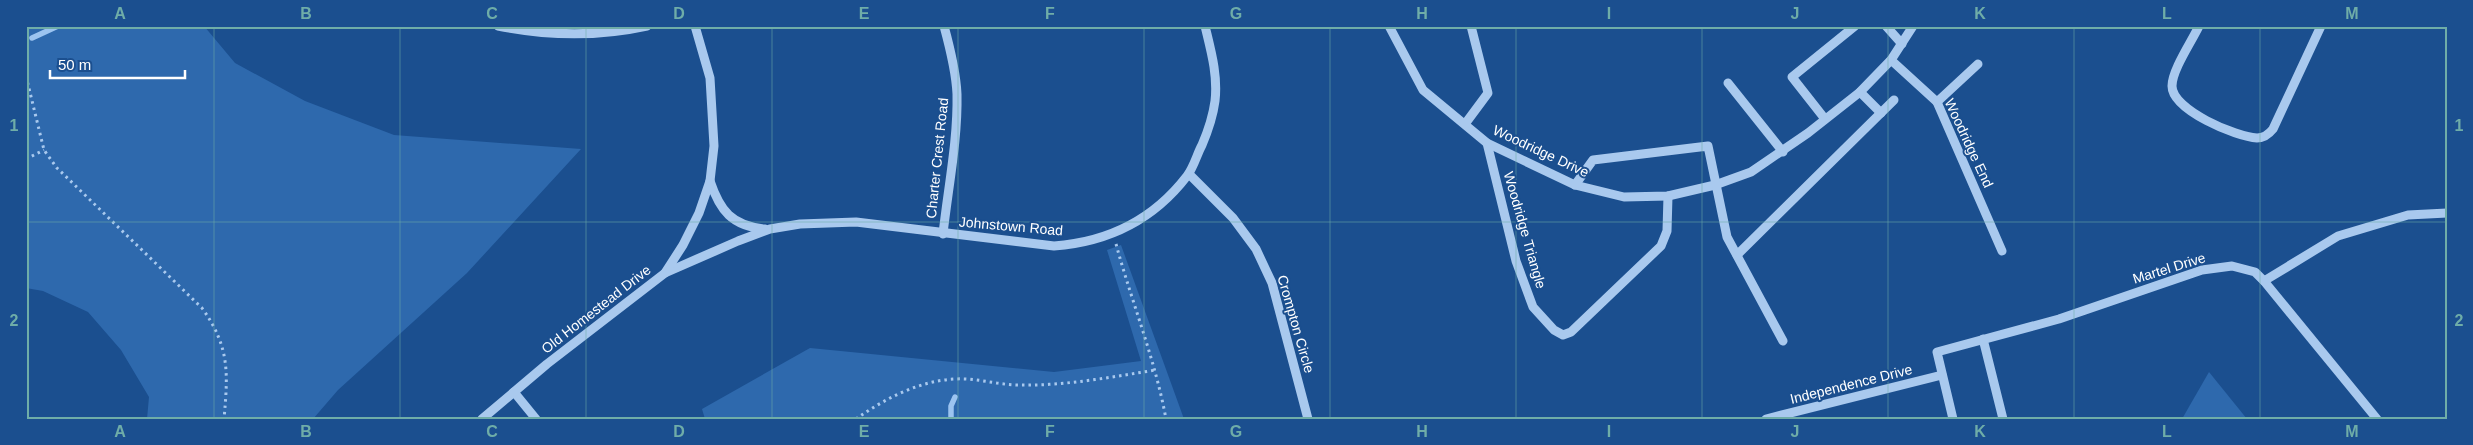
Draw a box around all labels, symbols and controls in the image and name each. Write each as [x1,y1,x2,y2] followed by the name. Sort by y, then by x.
[114,5,126,22] text: A
[300,5,312,22] text: B
[486,5,498,22] text: C
[673,5,685,22] text: D
[859,5,870,22] text: E
[1045,5,1055,22] text: F
[1230,5,1242,22] text: G
[1416,5,1428,22] text: H
[1607,5,1611,22] text: I
[1791,5,1799,22] text: J
[1974,5,1986,22] text: K
[2162,5,2172,22] text: L
[2345,5,2359,22] text: M
[50,48,185,80] scale bar
[58,56,91,73] text: 50 m
[1941,96,1997,190] street label: Woodridge End
[923,97,951,219] street label: Charter Crest Road
[10,117,19,134] text: 1
[2455,117,2464,134] text: 1
[1490,122,1592,180] street label: Woodridge Drive
[1501,170,1549,291] street label: Woodridge Triangle
[958,213,1064,239] street label: Johnstown Road
[2131,249,2208,287] street label: Martel Drive
[538,261,654,357] street label: Old Homestead Drive
[1274,273,1318,375] street label: Crompton Circle
[10,312,19,329] text: 2
[2455,312,2464,329] text: 2
[1788,361,1914,407] street label: Independence Drive
[114,423,126,440] text: A
[300,423,312,440] text: B
[486,423,498,440] text: C
[673,423,685,440] text: D
[859,423,870,440] text: E
[1045,423,1055,440] text: F
[1230,423,1242,440] text: G
[1416,423,1428,440] text: H
[1607,423,1611,440] text: I
[1791,423,1799,440] text: J
[1974,423,1986,440] text: K
[2162,423,2172,440] text: L
[2345,423,2359,440] text: M

